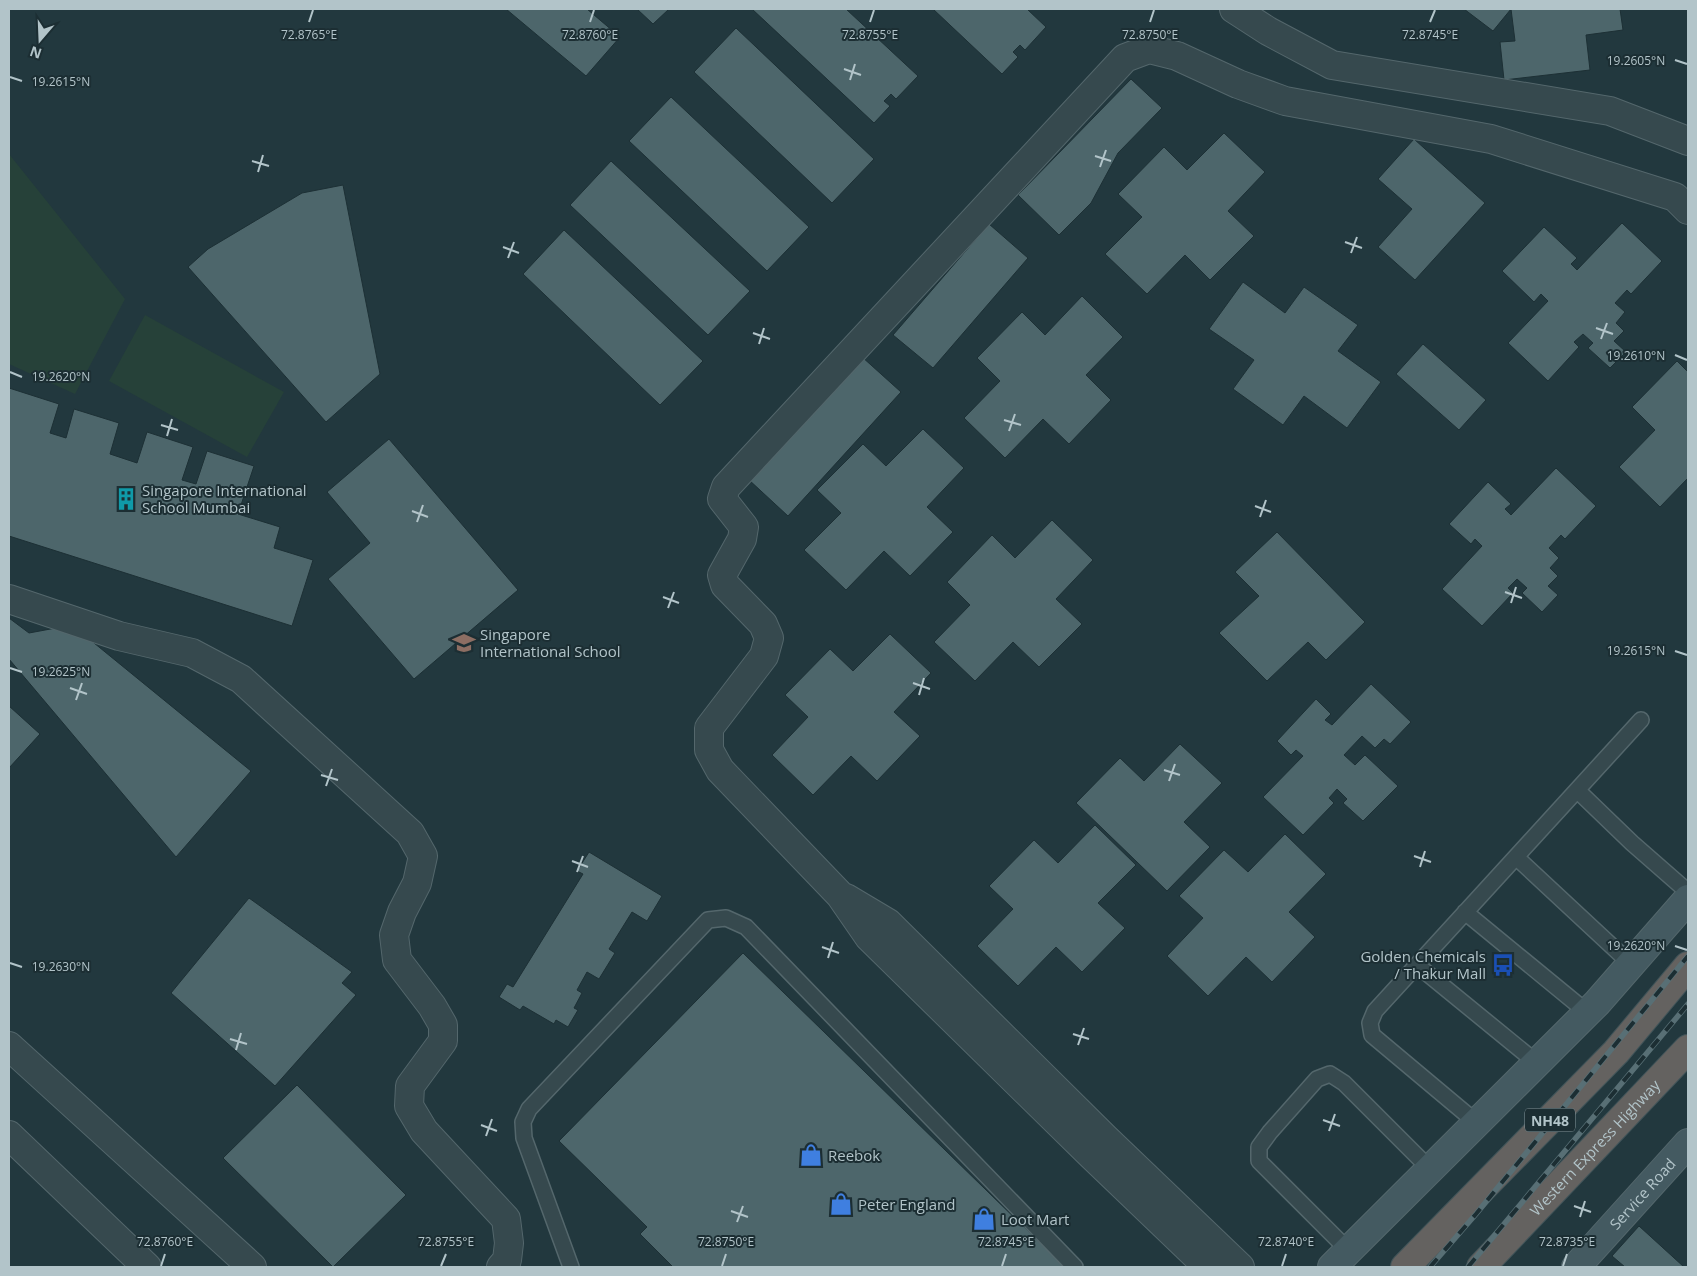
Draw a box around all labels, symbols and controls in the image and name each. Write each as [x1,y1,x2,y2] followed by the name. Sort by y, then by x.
[15,15,65,65] north arrow
[281,26,337,43] text: 72.8765°E
[562,26,618,43] text: 72.8760°E
[842,26,898,43] text: 72.8755°E
[1122,26,1178,43] text: 72.8750°E
[1402,26,1458,43] text: 72.8745°E
[27,42,44,64] text: N
[1607,52,1665,69] text: 19.2605°N
[32,73,90,90] text: 19.2615°N
[1607,347,1665,364] text: 19.2610°N
[32,368,90,385] text: 19.2620°N
[142,480,307,517] place label: Singapore International School Mumbai
[113,486,139,512] building icon: Singapore International School Mumbai
[480,624,621,661] place label: Singapore International School
[451,630,477,656] school or university icon: Singapore International School
[1607,642,1665,659] text: 19.2615°N
[32,663,90,680] text: 19.2625°N
[1607,937,1665,954] text: 19.2620°N
[1360,946,1486,983] place label: Golden Chemicals / Thakur Mall
[1490,952,1516,978] bus stop icon: Golden Chemicals / Thakur Mall
[32,958,90,975] text: 19.2630°N
[1525,1075,1664,1220] street label: Western Express Highway
[1525,1108,1575,1132] road number: NH48
[798,1142,824,1168] shop icon: Reebok
[828,1145,880,1165] place label: Reebok
[1605,1154,1680,1233] street label: Service Road
[828,1191,854,1217] shop icon: Peter England
[858,1194,955,1214] place label: Peter England
[971,1206,997,1232] shop icon: Loot Mart
[1001,1209,1069,1229] place label: Loot Mart
[137,1233,193,1250] text: 72.8760°E
[418,1233,474,1250] text: 72.8755°E
[698,1233,754,1250] text: 72.8750°E
[978,1233,1034,1250] text: 72.8745°E
[1258,1233,1314,1250] text: 72.8740°E
[1539,1233,1595,1250] text: 72.8735°E

